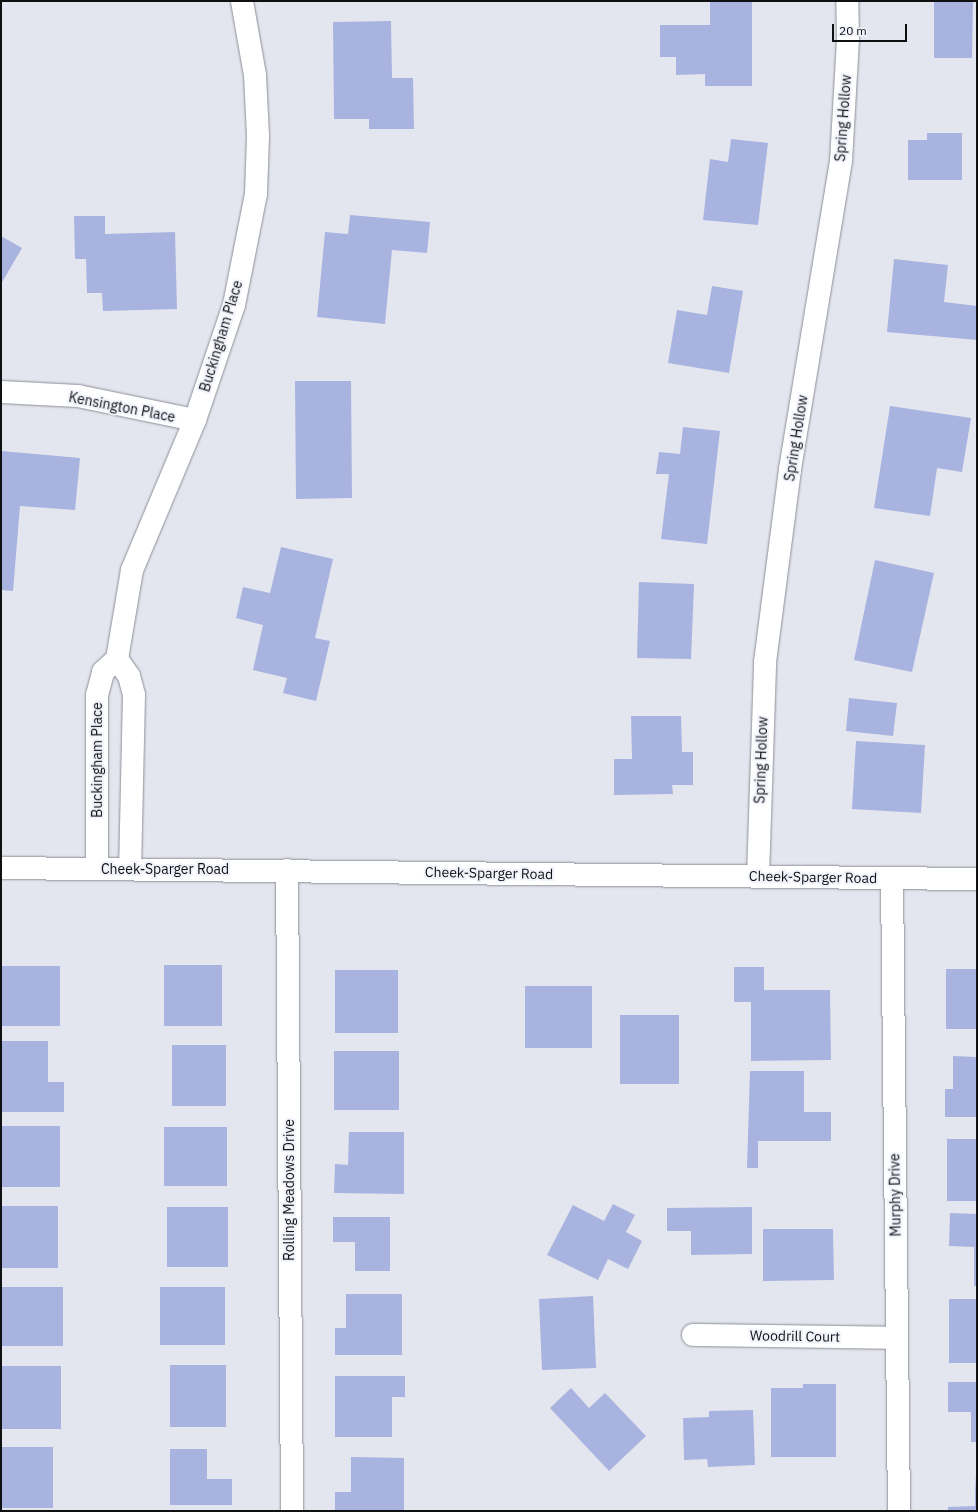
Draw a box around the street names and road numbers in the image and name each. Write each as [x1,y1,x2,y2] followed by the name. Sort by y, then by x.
[832,74,854,162] street label: Spring Hollow
[196,278,246,394] street label: Buckingham Place
[67,388,177,426] street label: Kensington Place
[781,394,811,482] street label: Spring Hollow
[89,702,105,818] street label: Buckingham Place
[751,716,771,804] street label: Spring Hollow
[101,861,229,877] street label: Cheek-Sparger Road
[425,863,553,883] street label: Cheek-Sparger Road
[749,867,877,887] street label: Cheek-Sparger Road
[281,1119,297,1261] street label: Rolling Meadows Drive
[886,1153,904,1237] street label: Murphy Drive
[750,1327,840,1345] street label: Woodrill Court

